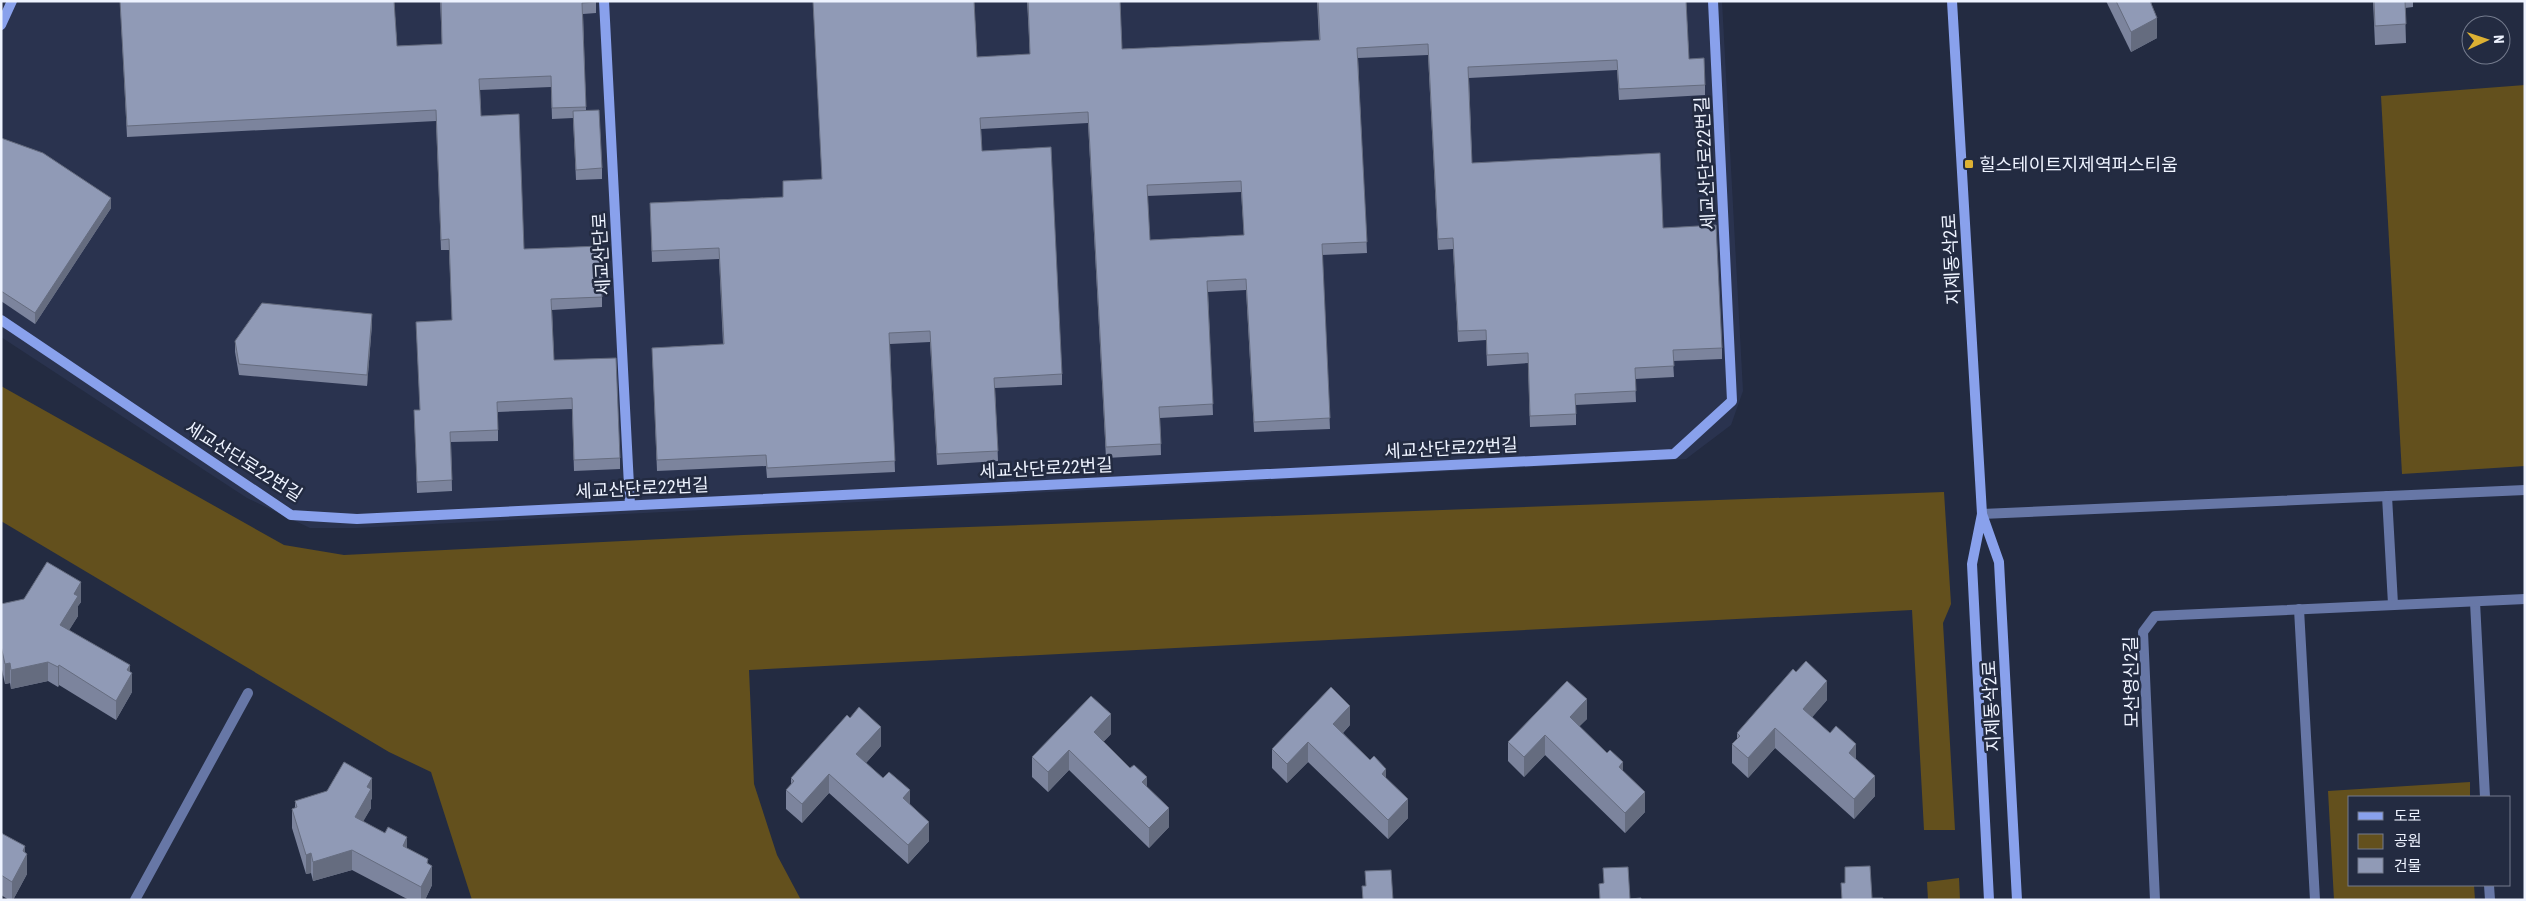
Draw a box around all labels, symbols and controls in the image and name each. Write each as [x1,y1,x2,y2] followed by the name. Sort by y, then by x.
[2461,15,2511,65] north arrow
[2491,35,2507,44] text: N
[1691,96,1719,230] street label: 세교산단로22번길
[1979,154,2178,175] place label: 힐스테이트지제역퍼스티움
[1963,158,1975,170] marker: 힐스테이트지제역퍼스티움
[588,212,614,296] street label: 세교산단로
[1938,213,1964,305] street label: 지제동삭2로
[182,417,306,505] street label: 세교산단로22번길
[1384,434,1518,462] street label: 세교산단로22번길
[979,454,1113,482] street label: 세교산단로22번길
[575,474,709,502] street label: 세교산단로22번길
[2120,636,2142,728] street label: 모산영신2길
[1978,660,2004,752] street label: 지제동삭2로
[2348,796,2511,886] legend
[2394,807,2422,825] text: 도로
[2394,832,2422,850] text: 공원
[2394,857,2422,875] text: 건물

